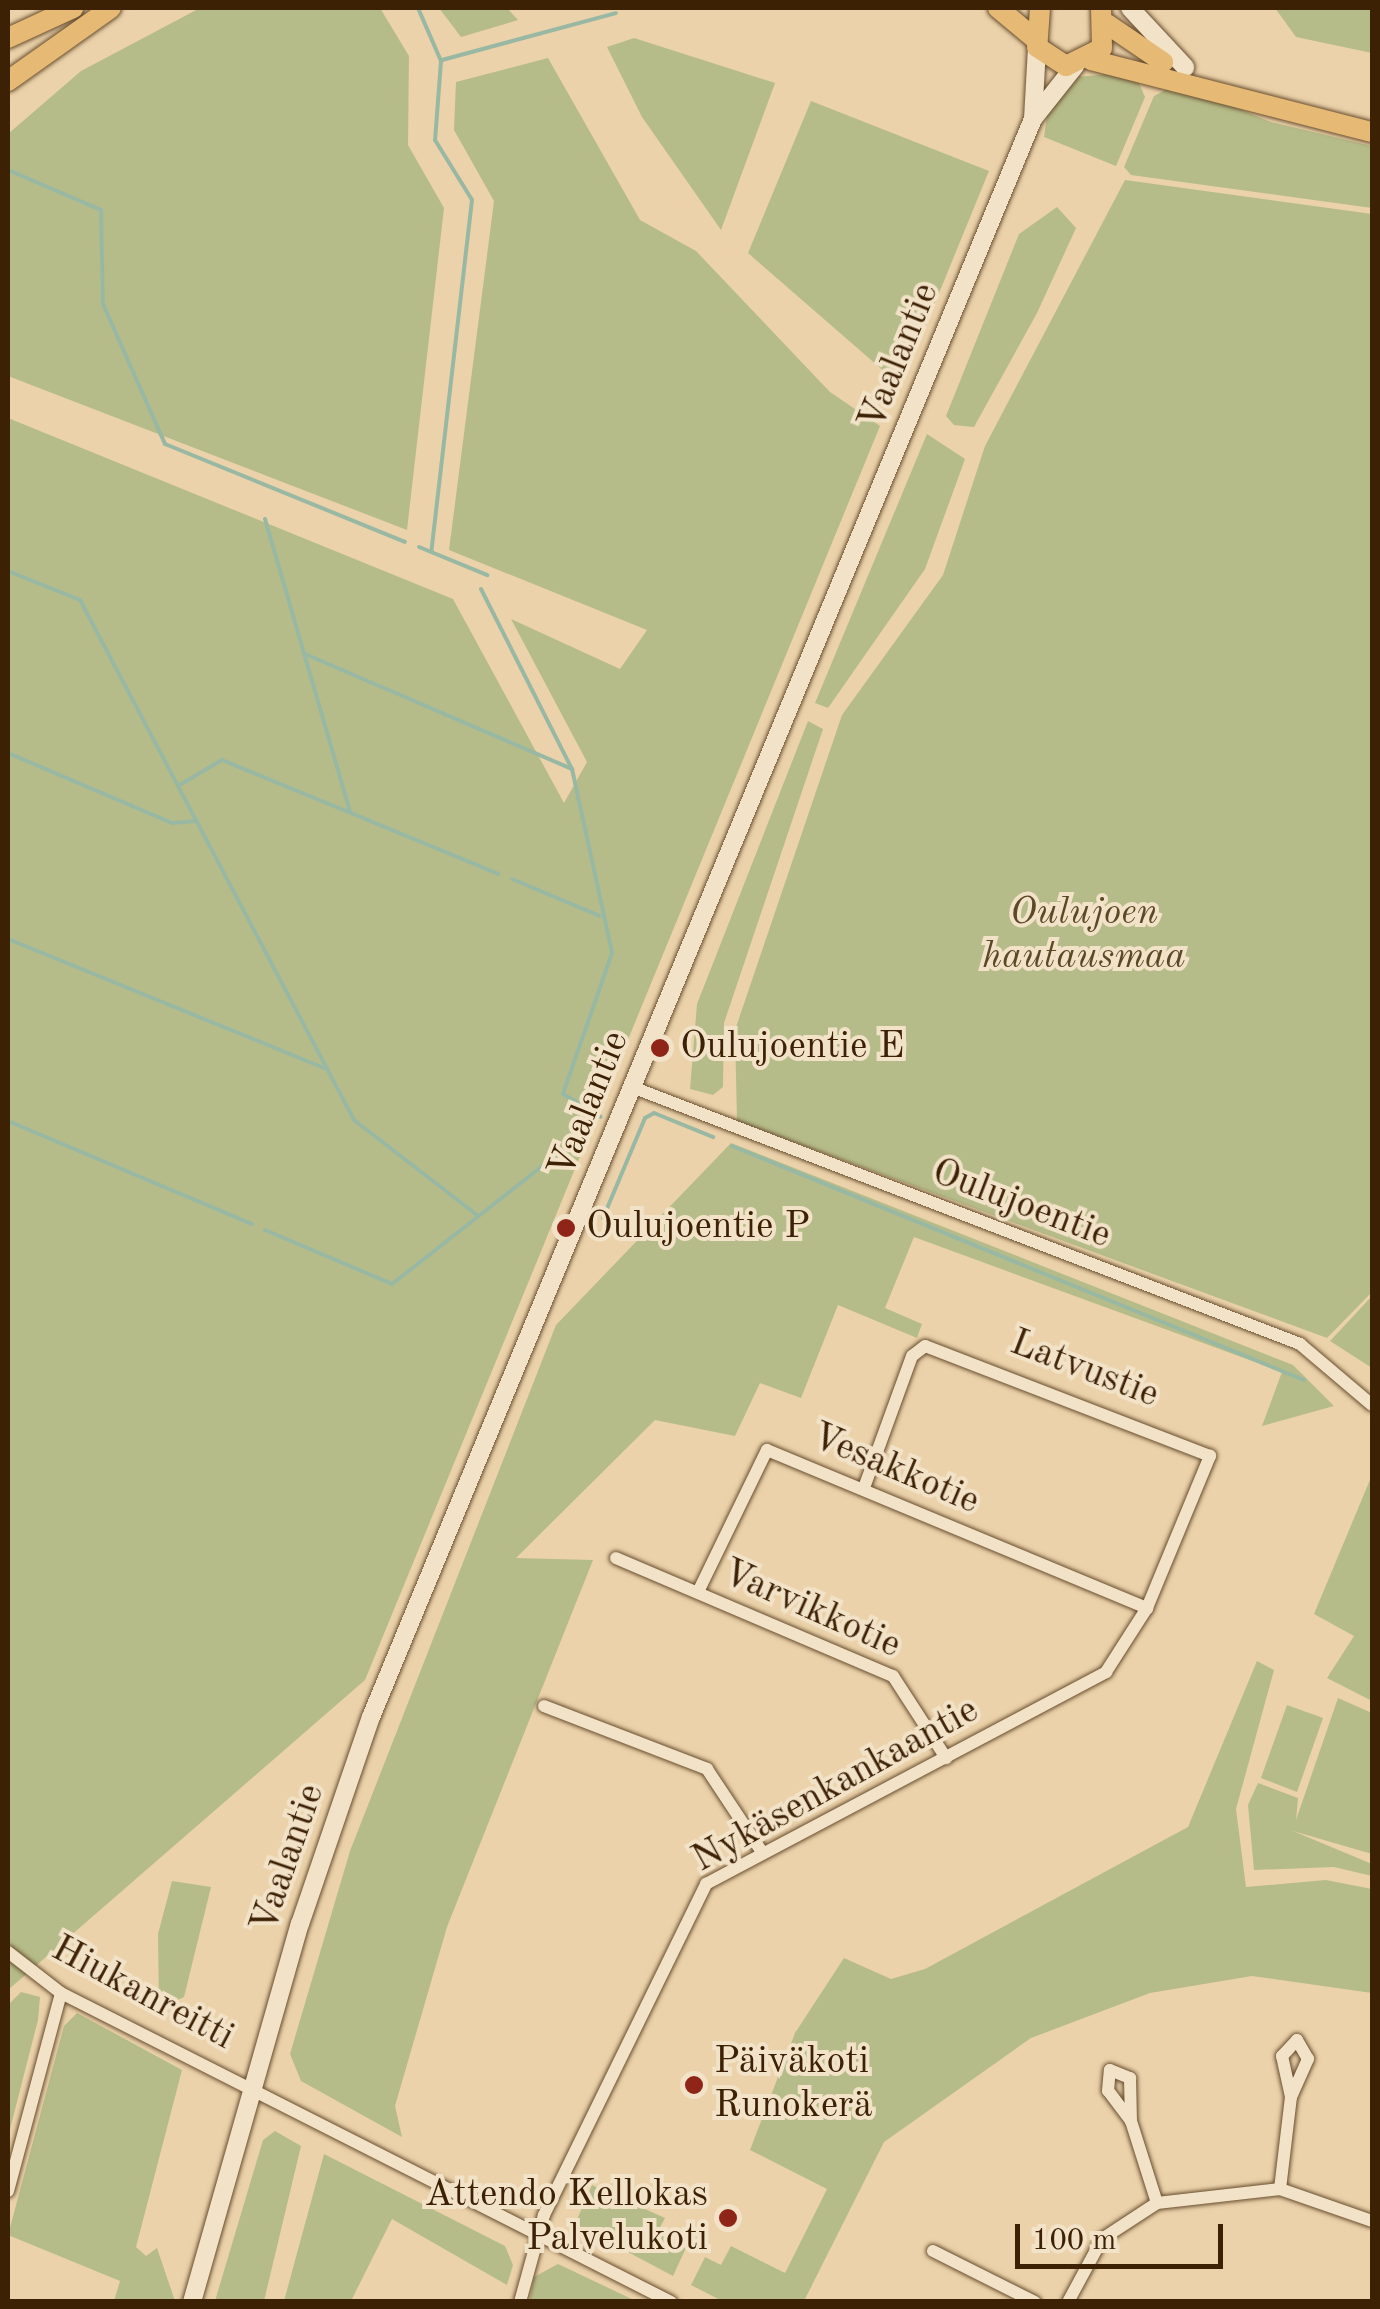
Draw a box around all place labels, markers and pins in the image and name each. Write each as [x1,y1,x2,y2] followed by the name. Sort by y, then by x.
[680,1025,904,1071] place label: Oulujoentie E
[649,1037,671,1059] marker: Oulujoentie E
[586,1205,810,1251] place label: Oulujoentie P
[555,1217,577,1239] marker: Oulujoentie P
[714,2040,872,2130] place label: Päiväkoti Runokerä
[683,2074,705,2096] marker: Päiväkoti Runokerä
[424,2173,708,2262] place label: Attendo Kellokas Palvelukoti
[717,2207,739,2229] marker: Attendo Kellokas Palvelukoti

